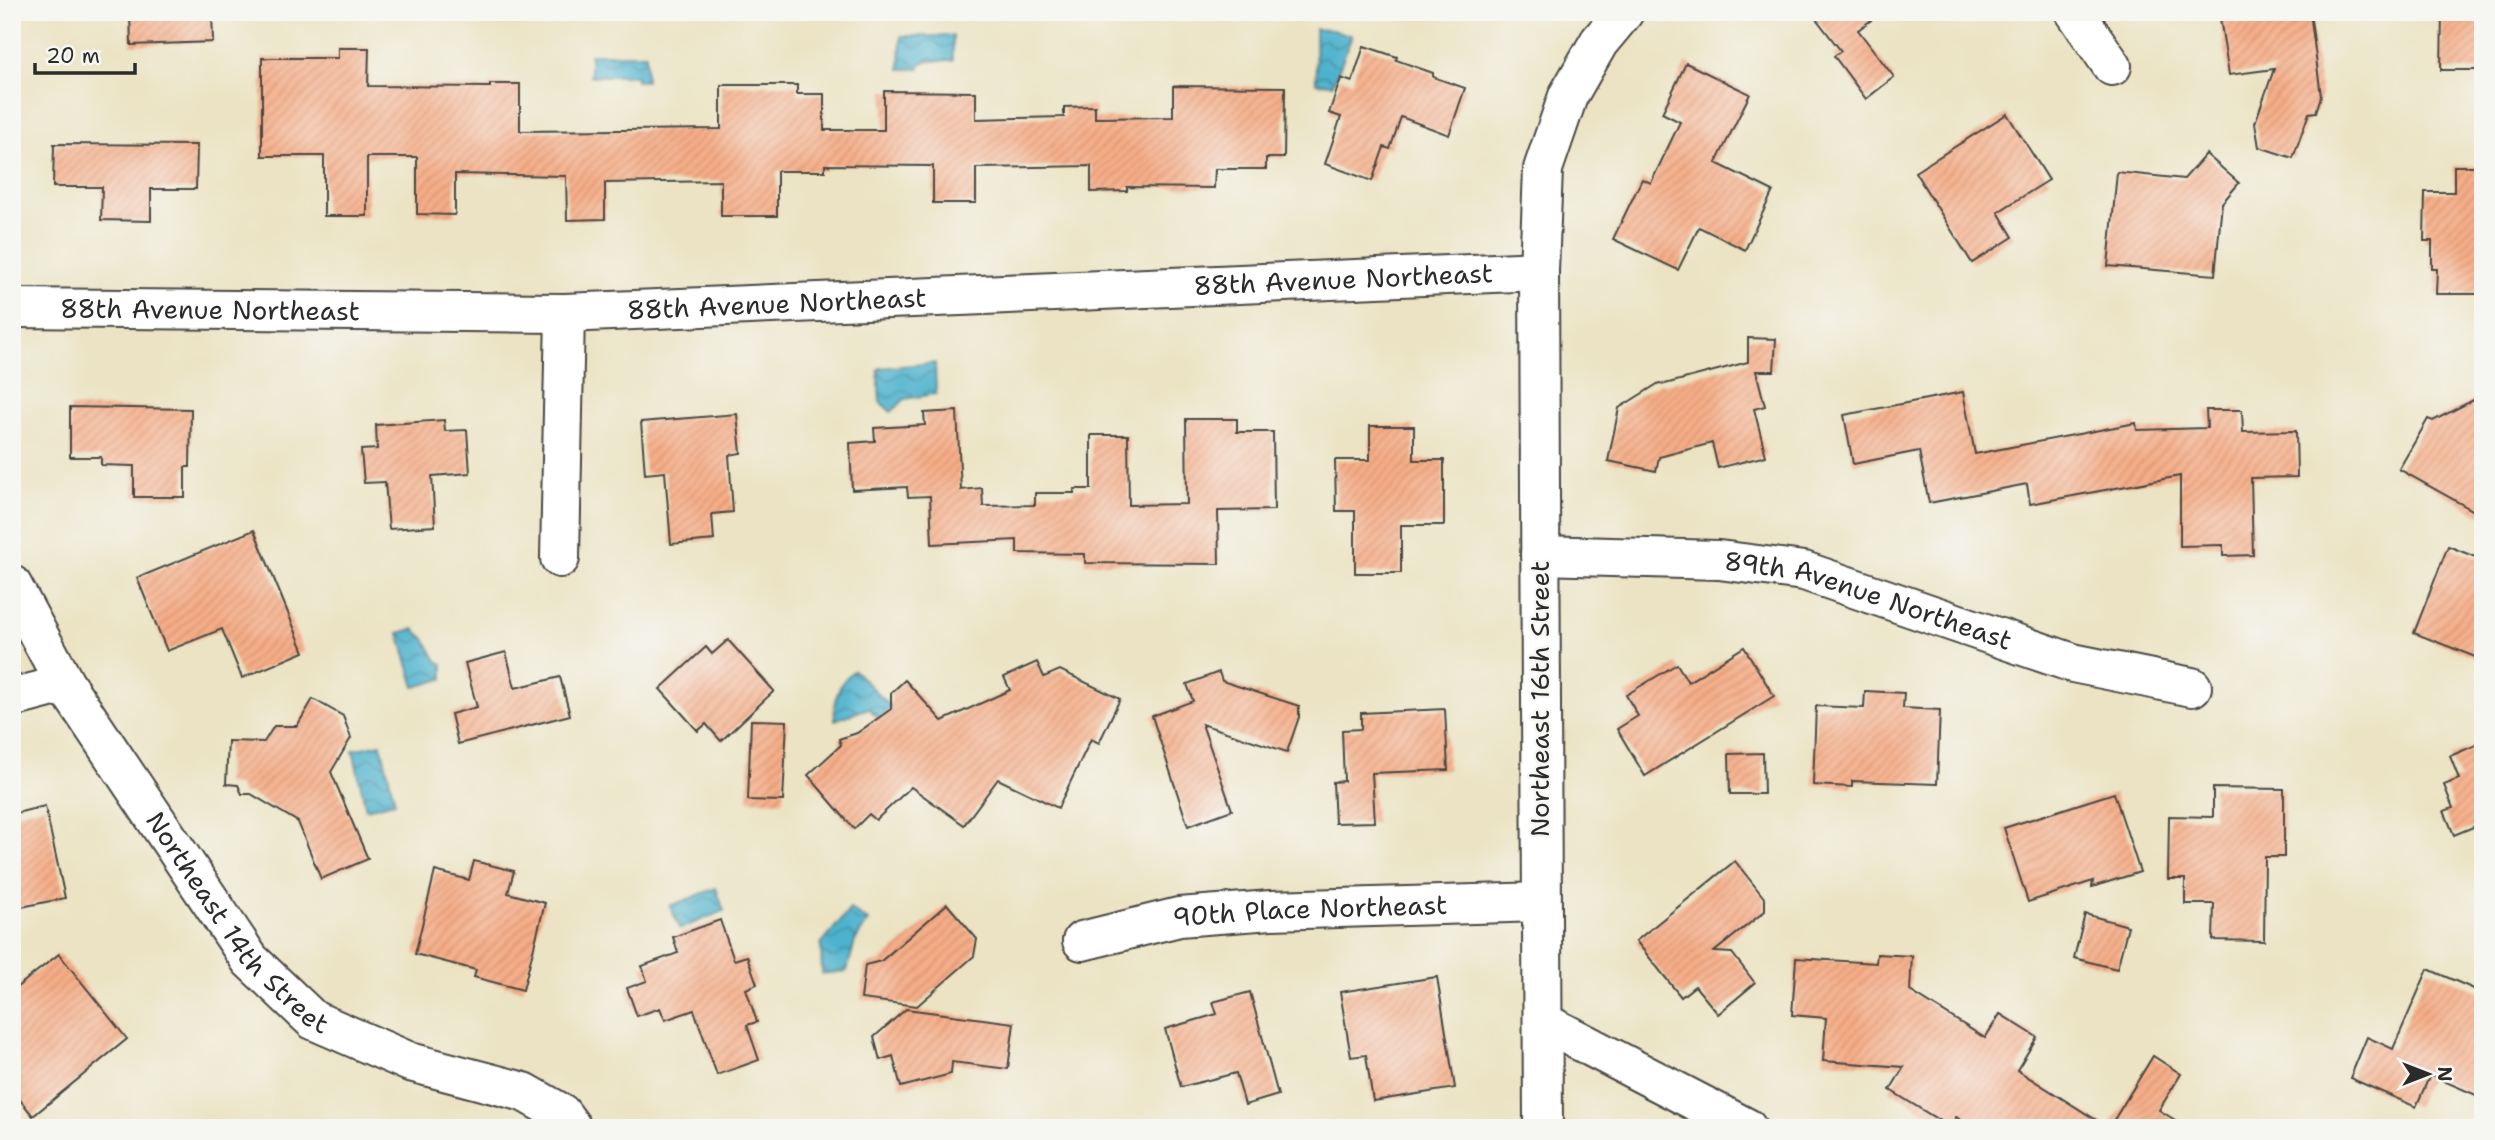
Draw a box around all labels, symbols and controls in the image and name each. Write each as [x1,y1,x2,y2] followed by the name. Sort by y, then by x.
[35,32,135,76] scale bar
[46,42,100,70] text: 20 m
[1193,255,1494,303] street label: 88th Avenue Northeast
[626,279,927,327] street label: 88th Avenue Northeast
[60,290,360,328] street label: 88th Avenue Northeast
[1722,543,2017,658] street label: 89th Avenue Northeast
[1522,561,1557,837] street label: Northeast 16th Street
[138,805,334,1042] street label: Northeast 14th Street
[1171,887,1448,934] street label: 90th Place Northeast
[2394,1038,2464,1108] north arrow
[2432,1066,2457,1082] text: N

